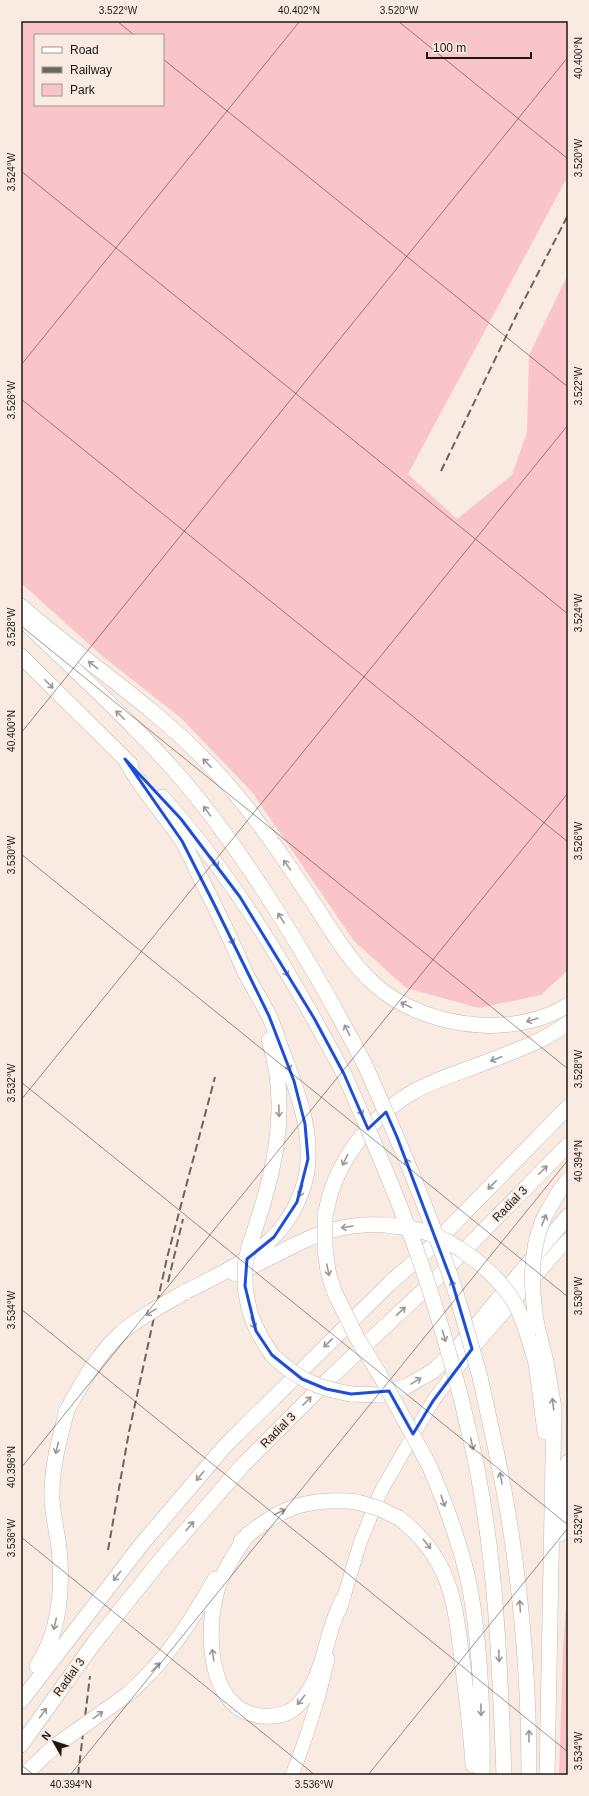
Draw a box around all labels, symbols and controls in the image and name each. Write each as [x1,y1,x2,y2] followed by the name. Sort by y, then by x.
[99,5,138,16] text: 3.522°W
[278,5,320,16] text: 40.402°N
[380,5,419,16] text: 3.520°W
[34,34,164,106] legend
[427,34,531,60] scale bar
[573,37,584,79] text: 40.400°N
[433,41,466,55] text: 100 m
[70,43,99,57] text: Road
[70,63,112,77] text: Railway
[70,83,96,97] text: Park
[573,138,584,177] text: 3.520°W
[6,152,17,191] text: 3.524°W
[573,366,584,405] text: 3.522°W
[6,380,17,419] text: 3.526°W
[573,593,584,632] text: 3.524°W
[6,607,17,646] text: 3.528°W
[88,661,99,670] one-way arrow
[44,679,54,689] one-way arrow
[6,710,17,752] text: 40.400°N
[115,710,125,720] one-way arrow
[202,758,212,768] one-way arrow
[203,806,211,817] one-way arrow
[573,821,584,860] text: 3.526°W
[6,835,17,874] text: 3.530°W
[211,856,219,867] one-way arrow
[283,859,291,870] one-way arrow
[277,912,285,924] one-way arrow
[228,933,235,945] one-way arrow
[282,965,290,977] one-way arrow
[400,1001,412,1008] one-way arrow
[526,1017,539,1024] one-way arrow
[343,1025,350,1037] one-way arrow
[573,1049,584,1088] text: 3.528°W
[490,1055,502,1063] one-way arrow
[284,1058,292,1070] one-way arrow
[6,1063,17,1102] text: 3.532°W
[357,1103,364,1115] one-way arrow
[275,1104,283,1117] one-way arrow
[573,1140,584,1182] text: 40.394°N
[341,1154,348,1166] one-way arrow
[404,1159,411,1171] one-way arrow
[538,1165,548,1175] one-way arrow
[487,1180,497,1190] one-way arrow
[490,1183,531,1225] street label: Radial 3
[297,1185,304,1198] one-way arrow
[541,1214,548,1226] one-way arrow
[341,1223,354,1231] one-way arrow
[325,1264,333,1277] one-way arrow
[573,1276,584,1315] text: 3.530°W
[449,1280,457,1292] one-way arrow
[6,1290,17,1329] text: 3.534°W
[396,1307,407,1316] one-way arrow
[146,1308,157,1316] one-way arrow
[250,1316,258,1328] one-way arrow
[441,1330,448,1343] one-way arrow
[323,1339,333,1348] one-way arrow
[410,1376,422,1384] one-way arrow
[302,1396,312,1406] one-way arrow
[549,1398,557,1411] one-way arrow
[257,1409,299,1451] street label: Radial 3
[468,1437,476,1450] one-way arrow
[53,1441,60,1454] one-way arrow
[6,1446,17,1488] text: 40.396°N
[195,1471,205,1481] one-way arrow
[497,1472,505,1485] one-way arrow
[440,1495,448,1507] one-way arrow
[573,1504,584,1543] text: 3.532°W
[273,1508,285,1515] one-way arrow
[6,1518,17,1557] text: 3.536°W
[185,1521,194,1532] one-way arrow
[423,1539,431,1550] one-way arrow
[113,1570,121,1581] one-way arrow
[516,1600,523,1613] one-way arrow
[50,1618,58,1631] one-way arrow
[209,1649,217,1662] one-way arrow
[495,1649,503,1662] one-way arrow
[50,1655,88,1699] street label: Radial 3
[151,1662,161,1672] one-way arrow
[297,1695,306,1706] one-way arrow
[477,1703,485,1716] one-way arrow
[39,1708,47,1719] one-way arrow
[92,1711,103,1719] one-way arrow
[34,1722,74,1762] north arrow
[39,1729,53,1743] text: N
[525,1730,533,1743] one-way arrow
[573,1731,584,1770] text: 3.534°W
[50,1779,92,1790] text: 40.394°N
[295,1779,334,1790] text: 3.536°W

